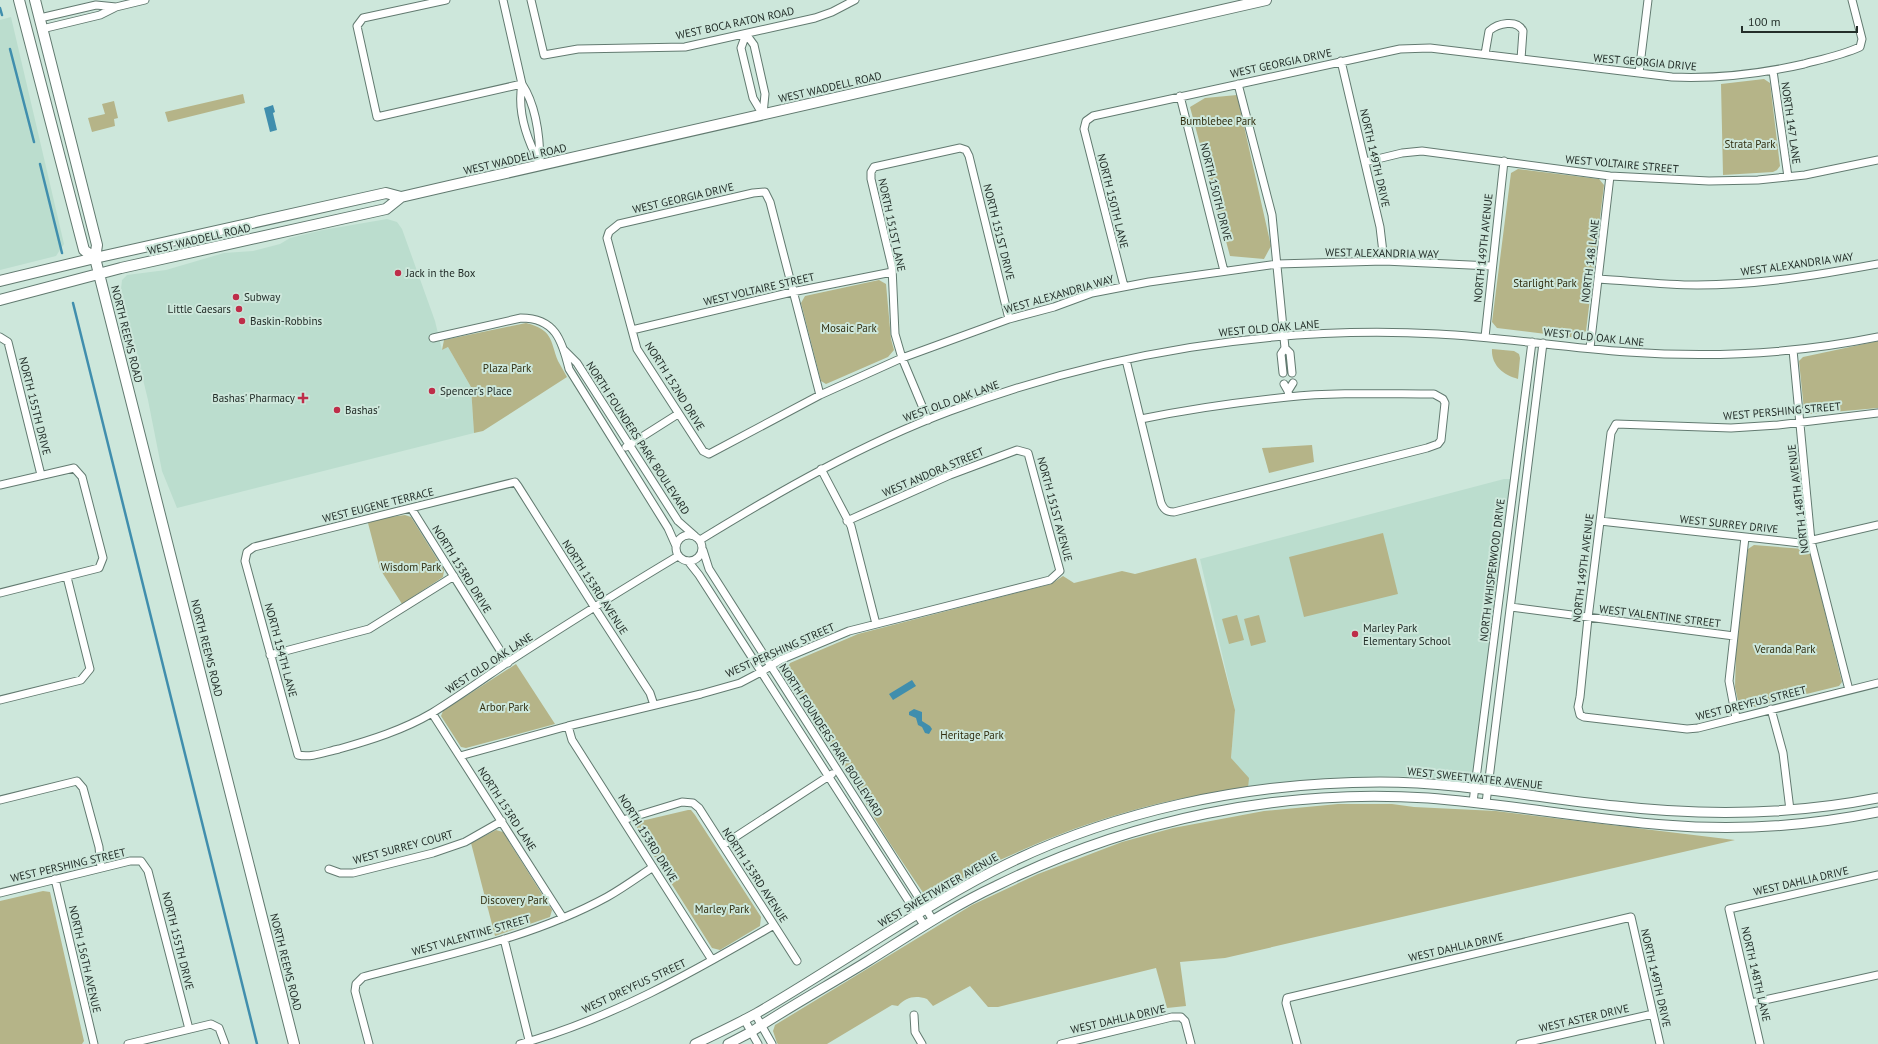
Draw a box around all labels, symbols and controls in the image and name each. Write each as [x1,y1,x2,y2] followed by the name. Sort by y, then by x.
[675,4,795,42] street label: WEST BOCA RATON ROAD
[1742,8,1857,34] scale bar
[1748,14,1781,29] text: 100 m
[1229,45,1333,81] street label: WEST GEORGIA DRIVE
[1593,51,1697,73] street label: WEST GEORGIA DRIVE
[777,68,883,106] street label: WEST WADDELL ROAD
[1778,81,1804,165] street label: NORTH 147 LANE
[1357,107,1393,209] street label: NORTH 149TH DRIVE
[1180,114,1257,128] park label: Bumblebee Park
[1724,137,1776,151] park label: Strata Park
[462,140,568,178] street label: WEST WADDELL ROAD
[1197,141,1235,243] street label: NORTH 150TH DRIVE
[1094,152,1132,250] street label: NORTH 150TH LANE
[1565,152,1679,176] street label: WEST VOLTAIRE STREET
[875,177,909,273] street label: NORTH 151ST LANE
[631,180,735,216] street label: WEST GEORGIA DRIVE
[980,182,1018,282] street label: NORTH 151ST DRIVE
[1470,193,1496,303] street label: NORTH 149TH AVENUE
[1578,219,1602,303] street label: NORTH 148 LANE
[146,220,252,258] street label: WEST WADDELL ROAD
[1325,245,1440,261] street label: WEST ALEXANDRIA WAY
[1740,249,1855,279] street label: WEST ALEXANDRIA WAY
[405,266,476,280] place label: Jack in the Box
[393,268,403,278] marker: Jack in the Box
[702,269,816,309] street label: WEST VOLTAIRE STREET
[1002,271,1116,316] street label: WEST ALEXANDRIA WAY
[1513,276,1578,290] park label: Starlight Park
[108,284,146,384] street label: NORTH REEMS ROAD
[244,290,281,304] place label: Subway
[231,292,241,302] marker: Subway
[168,302,231,316] place label: Little Caesars
[234,304,244,314] marker: Little Caesars
[250,314,322,328] place label: Baskin-Robbins
[237,316,247,326] marker: Baskin-Robbins
[1218,317,1320,339] street label: WEST OLD OAK LANE
[821,321,877,335] park label: Mosaic Park
[1543,325,1645,349] street label: WEST OLD OAK LANE
[642,339,708,433] street label: NORTH 152ND DRIVE
[16,355,54,457] street label: NORTH 155TH DRIVE
[583,359,693,517] street label: NORTH FOUNDERS PARK BOULEVARD
[483,361,532,375] park label: Plaza Park
[901,377,1001,425] street label: WEST OLD OAK LANE
[440,384,512,398] place label: Spencer's Place
[427,386,437,396] marker: Spencer's Place
[212,391,296,405] place label: Bashas' Pharmacy
[298,393,308,403] marker: Bashas' Pharmacy
[1723,399,1841,423] street label: WEST PERSHING STREET
[345,403,380,417] place label: Bashas'
[332,405,342,415] marker: Bashas'
[880,444,986,500] street label: WEST ANDORA STREET
[1784,444,1812,554] street label: NORTH 148TH AVENUE
[1034,455,1076,563] street label: NORTH 151ST AVENUE
[321,484,435,526] street label: WEST EUGENE TERRACE
[1476,498,1508,642] street label: NORTH WHISPERWOOD DRIVE
[1679,512,1779,536] street label: WEST SURREY DRIVE
[1569,513,1597,623] street label: NORTH 149TH AVENUE
[429,522,495,616] street label: NORTH 153RD DRIVE
[559,537,631,637] street label: NORTH 153RD AVENUE
[381,560,442,574] park label: Wisdom Park
[188,598,226,698] street label: NORTH REEMS ROAD
[262,601,300,699] street label: NORTH 154TH LANE
[1598,602,1722,630] street label: WEST VALENTINE STREET
[723,620,837,680] street label: WEST PERSHING STREET
[1363,621,1451,648] place label: Marley Park Elementary School
[443,629,535,696] street label: WEST OLD OAK LANE
[1350,629,1360,639] marker: Marley Park Elementary School
[1754,642,1816,656] park label: Veranda Park
[776,661,886,819] street label: NORTH FOUNDERS PARK BOULEVARD
[1694,683,1808,723] street label: WEST DREYFUS STREET
[480,700,529,714] park label: Arbor Park
[940,728,1004,742] park label: Heritage Park
[475,764,539,854] street label: NORTH 153RD LANE
[1406,764,1544,792] street label: WEST SWEETWATER AVENUE
[615,791,681,885] street label: NORTH 153RD DRIVE
[719,825,791,925] street label: NORTH 153RD AVENUE
[351,827,455,867] street label: WEST SURREY COURT
[9,845,127,885] street label: WEST PERSHING STREET
[875,850,1001,930] street label: WEST SWEETWATER AVENUE
[1752,863,1850,899] street label: WEST DAHLIA DRIVE
[159,890,197,992] street label: NORTH 155TH DRIVE
[480,893,549,907] park label: Discovery Park
[695,902,750,916] park label: Marley Park
[66,904,104,1014] street label: NORTH 156TH AVENUE
[410,911,532,959] street label: WEST VALENTINE STREET
[267,912,305,1012] street label: NORTH REEMS ROAD
[1738,925,1774,1023] street label: NORTH 148TH LANE
[1638,927,1674,1029] street label: NORTH 149TH DRIVE
[1407,929,1505,965] street label: WEST DAHLIA DRIVE
[580,956,688,1016] street label: WEST DREYFUS STREET
[1069,1001,1167,1037] street label: WEST DAHLIA DRIVE
[1538,1001,1630,1035] street label: WEST ASTER DRIVE

